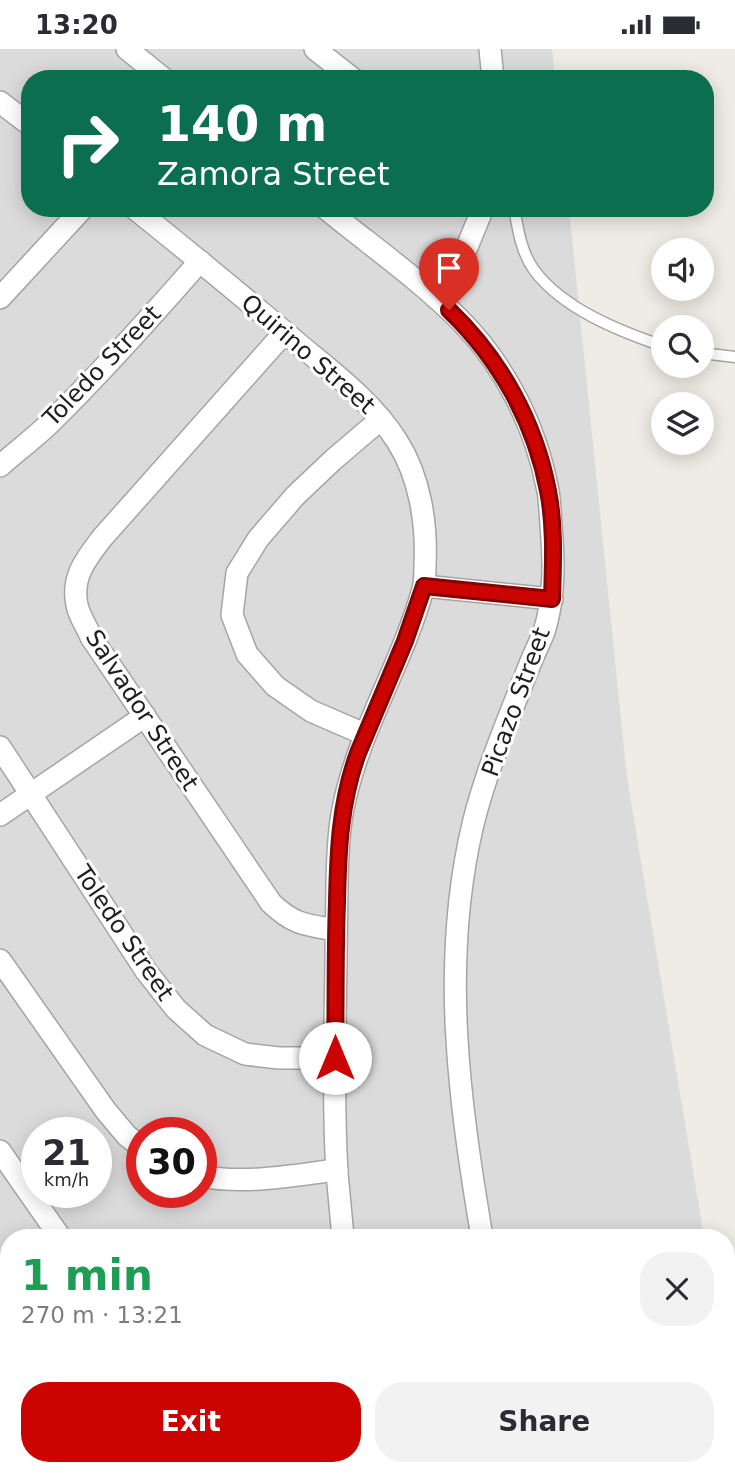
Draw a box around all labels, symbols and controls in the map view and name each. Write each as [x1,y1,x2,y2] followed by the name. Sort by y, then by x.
[35,10,118,40] text: 13:20
[157,96,327,153] text: 140 m
[42,98,133,189] icon: right
[157,155,389,193] text: Zamora Street
[419,238,479,310] pin
[651,238,714,455] map controls
[651,238,714,301] button: sound
[430,249,468,287] icon: arrive
[236,288,380,420] street label: Quirino Street
[37,300,167,433] street label: Toledo Street
[651,315,714,378] button: search
[651,392,714,455] button: layers
[80,624,204,796] street label: Salvador Street
[476,624,556,780] street label: Picazo Street
[68,859,180,1006] street label: Toledo Street
[298,1021,372,1095] position arrow
[126,1117,217,1208] speed limit sign: 30
[42,1133,91,1173] text: 21
[44,1169,89,1190] text: km/h
[21,1251,153,1300] text: 1 min
[640,1252,714,1326] button: close
[21,1302,183,1328] text: 270 m · 13:21
[21,1382,361,1462] button: Exit
[375,1382,714,1462] button: Share

